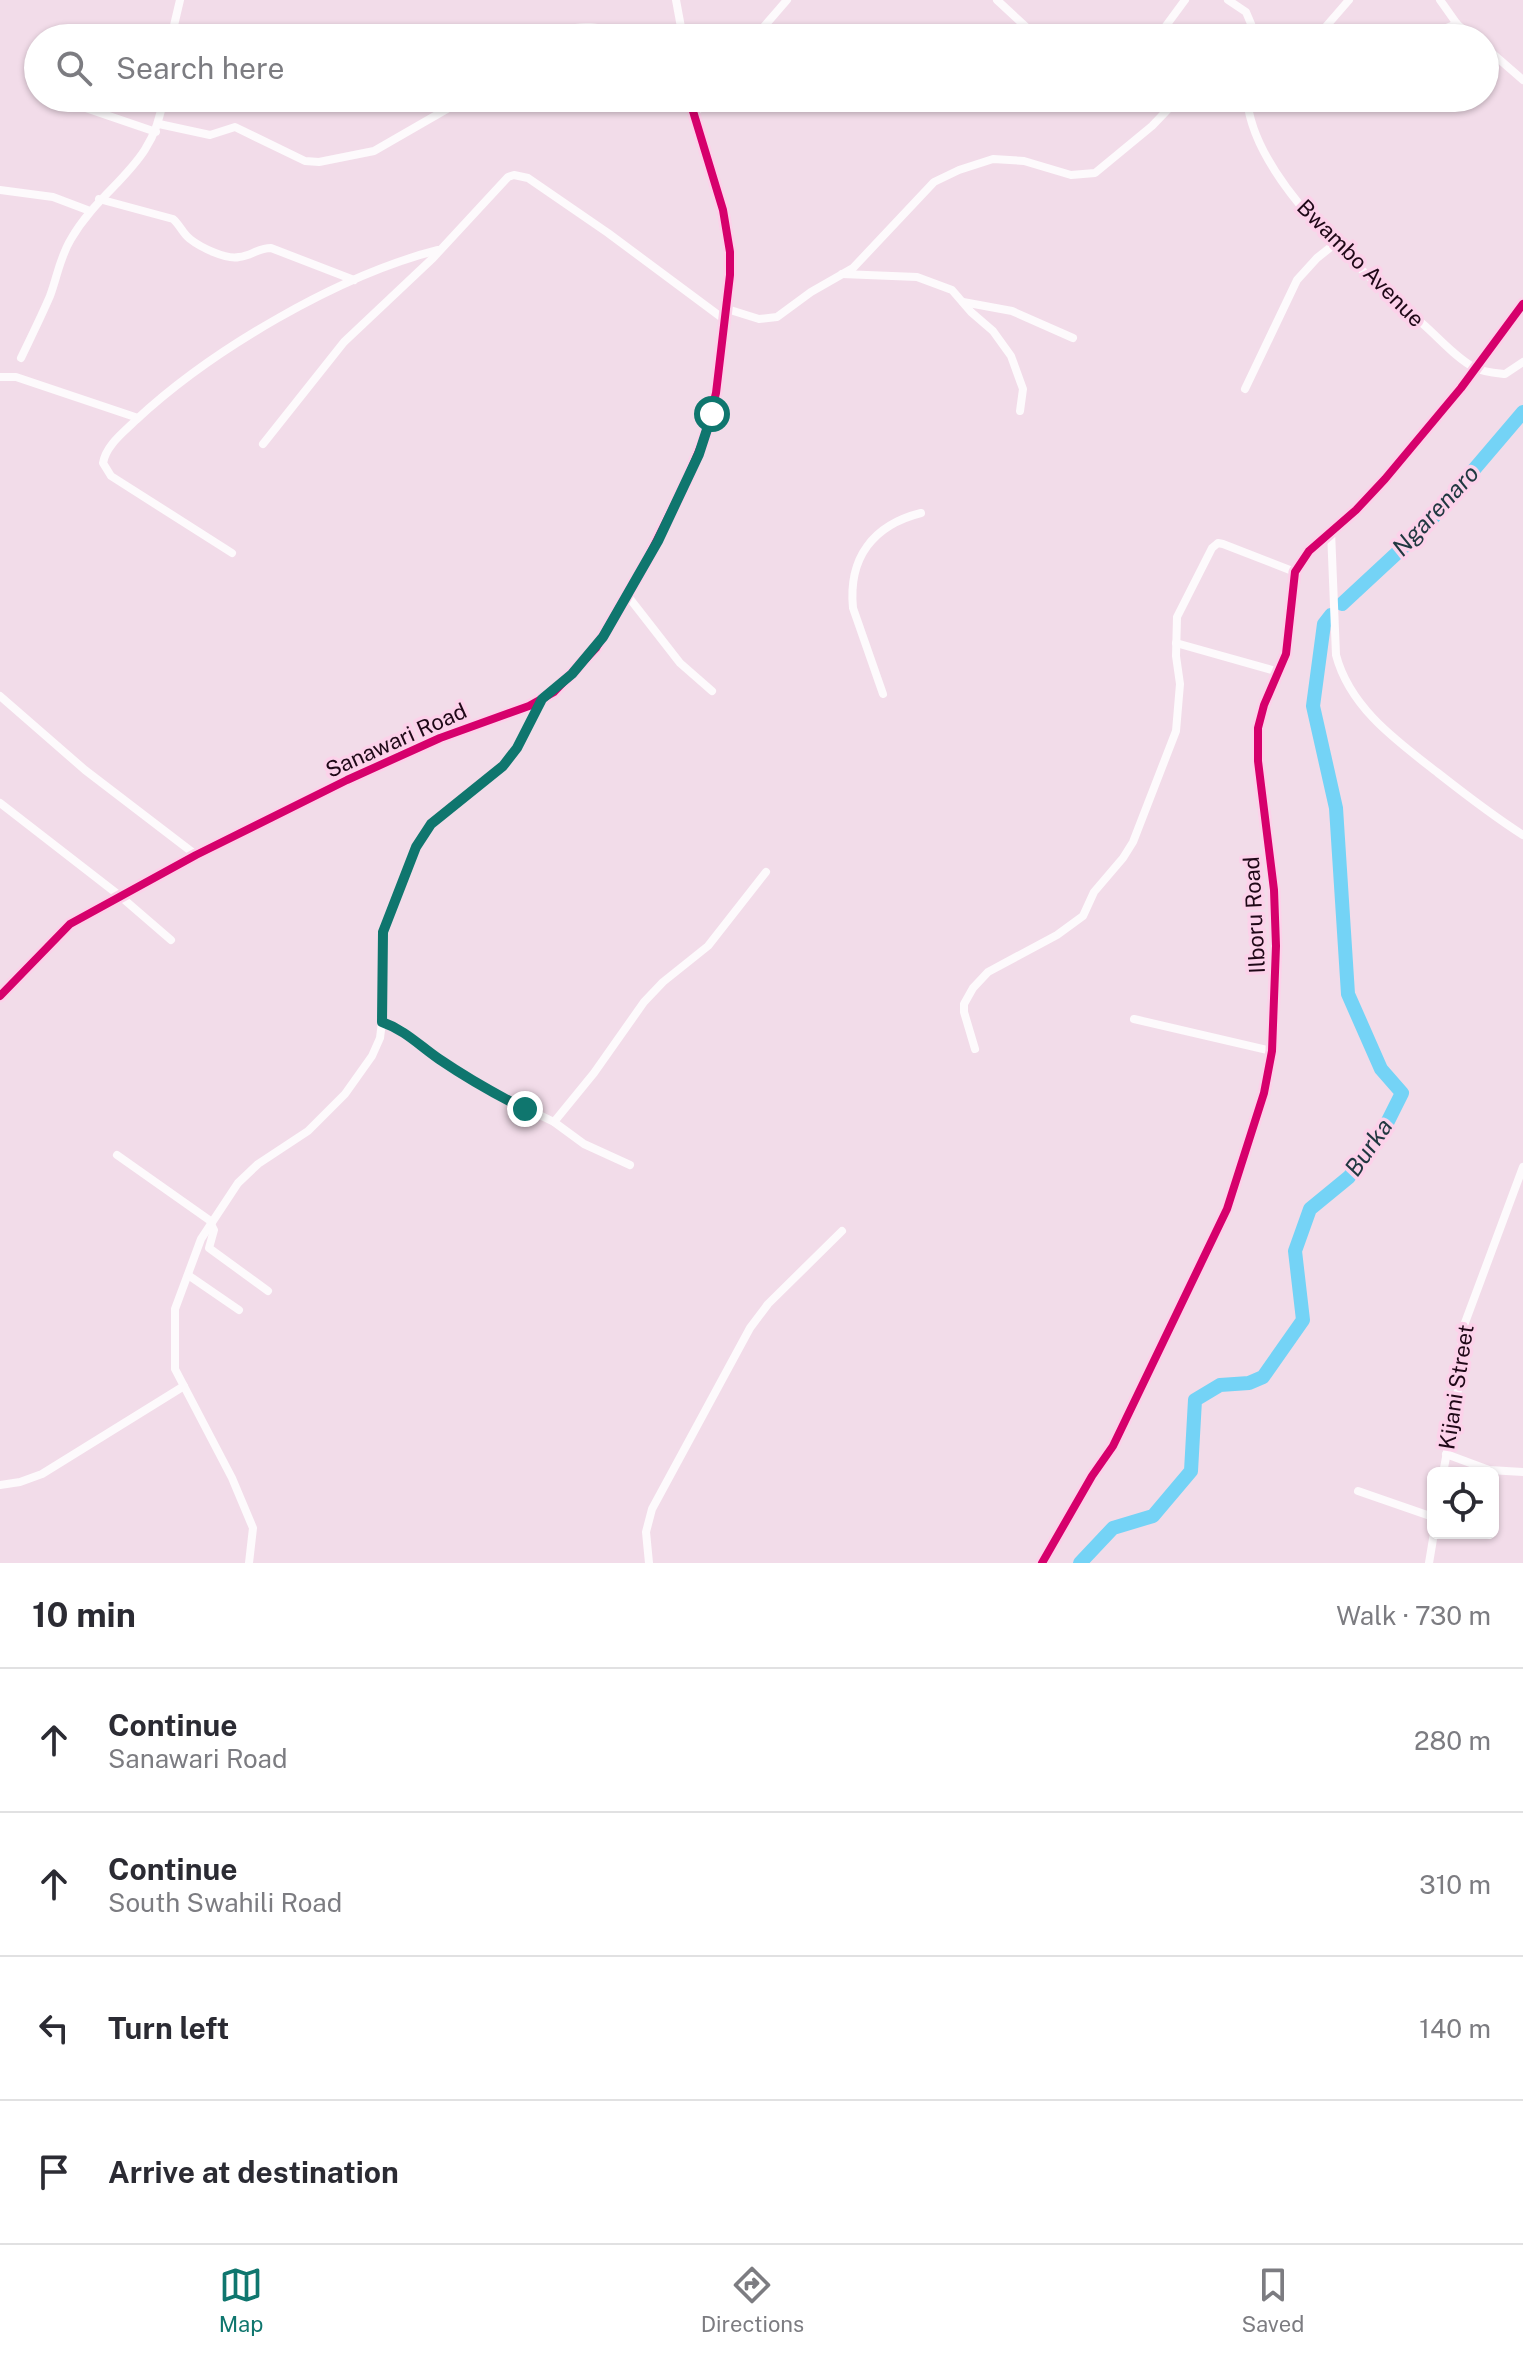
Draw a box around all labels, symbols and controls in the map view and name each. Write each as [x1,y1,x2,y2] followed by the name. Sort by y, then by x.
[24,24,1499,112] search box
[52,46,96,90] icon: search
[116,50,284,86] text: Search here
[1292,194,1430,332] street label: Bwambo Avenue
[694,396,730,432] route start
[1386,459,1484,561] water label: Ngarenaro
[321,697,471,783] street label: Sanawari Road
[1238,856,1270,974] street label: Ilboru Road
[507,1091,543,1127] route end
[1338,1113,1398,1181] water label: Burka
[1433,1323,1479,1451] street label: Kijani Street
[1427,1467,1499,1539] map controls
[1427,1467,1499,1539] button: locate
[32,1595,136,1635] text: 10 min
[1336,1600,1491,1631] text: Walk · 730 m
[108,1707,238,1743] text: Continue
[32,1718,76,1762] icon: ahead
[1414,1725,1491,1756] text: 280 m
[108,1743,287,1774] text: Sanawari Road
[108,1851,238,1887] text: Continue
[32,1862,76,1906] icon: ahead
[1419,1869,1491,1900] text: 310 m
[108,1887,342,1918] text: South Swahili Road
[32,2006,76,2050] icon: left
[108,2010,229,2046] text: Turn left
[1419,2013,1491,2044] text: 140 m
[32,2150,76,2194] icon: arrive
[108,2154,399,2190] text: Arrive at destination
[219,2263,263,2337] tab: Map
[701,2263,804,2337] tab: Directions
[1241,2263,1304,2337] tab: Saved

